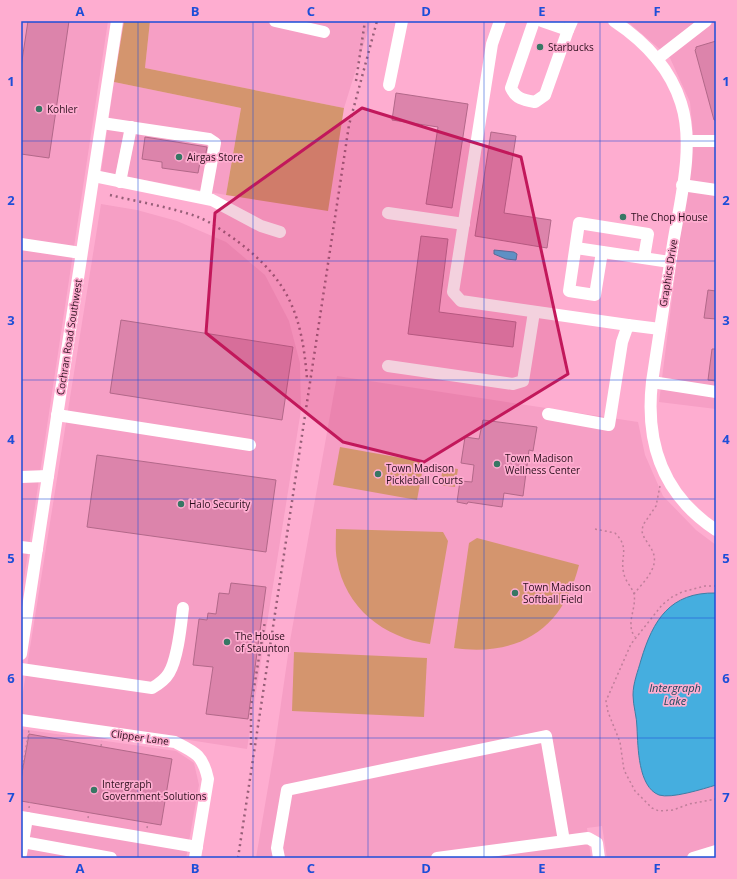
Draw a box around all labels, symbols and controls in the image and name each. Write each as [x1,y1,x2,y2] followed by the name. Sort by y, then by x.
[76,2,85,20] text: A
[191,2,200,20] text: B
[307,2,315,20] text: C
[421,2,431,20] text: D
[538,2,546,20] text: E
[653,2,661,20] text: F
[548,40,594,54] place label: Starbucks
[535,42,545,52] marker: Starbucks
[7,72,15,90] text: 1
[722,72,730,90] text: 1
[47,102,78,116] place label: Kohler
[34,104,44,114] marker: Kohler
[187,150,243,164] place label: Airgas Store
[174,152,184,162] marker: Airgas Store
[7,191,15,209] text: 2
[722,191,730,209] text: 2
[631,210,708,224] place label: The Chop House
[618,212,628,222] marker: The Chop House
[656,238,680,308] street label: Graphics Drive
[53,278,85,396] street label: Cochran Road Southwest
[7,311,15,329] text: 3
[722,311,730,329] text: 3
[7,430,15,448] text: 4
[722,430,730,448] text: 4
[505,451,580,477] place label: Town Madison Wellness Center
[492,459,502,469] marker: Town Madison Wellness Center
[386,461,463,487] place label: Town Madison Pickleball Courts
[373,469,383,479] marker: Town Madison Pickleball Courts
[189,497,251,511] place label: Halo Security
[176,499,186,509] marker: Halo Security
[7,549,15,567] text: 5
[722,549,730,567] text: 5
[523,580,591,606] place label: Town Madison Softball Field
[510,588,520,598] marker: Town Madison Softball Field
[235,629,290,655] place label: The House of Staunton
[222,637,232,647] marker: The House of Staunton
[7,669,15,687] text: 6
[722,669,730,687] text: 6
[649,680,701,708] water label: Intergraph Lake
[110,726,170,748] street label: Clipper Lane
[102,777,207,803] place label: Intergraph Government Solutions
[89,785,99,795] marker: Intergraph Government Solutions
[7,788,15,806] text: 7
[722,788,730,806] text: 7
[76,859,85,877] text: A
[191,859,200,877] text: B
[307,859,315,877] text: C
[421,859,431,877] text: D
[538,859,546,877] text: E
[653,859,661,877] text: F

